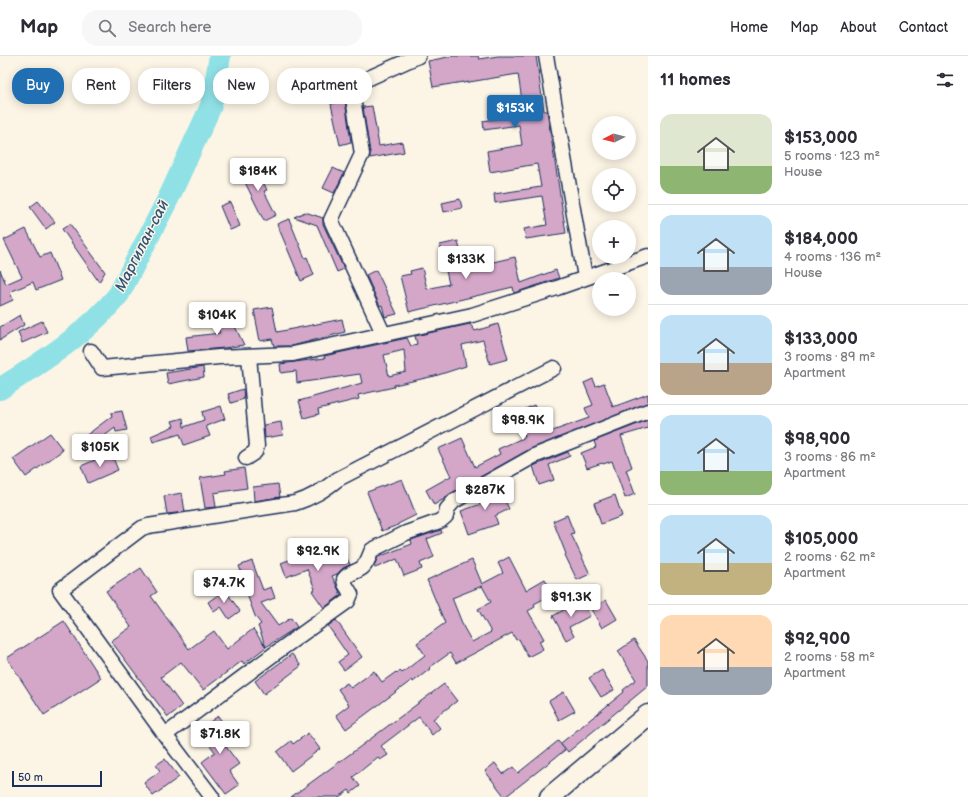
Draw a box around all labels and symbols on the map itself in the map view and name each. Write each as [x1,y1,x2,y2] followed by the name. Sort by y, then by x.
[487,95,543,129] pin: $153K
[592,116,636,160] north arrow
[230,158,286,192] pin: $184K
[111,197,173,295] water label: Маргилан-сай
[438,246,494,280] pin: $133K
[189,302,245,336] pin: $104K
[490,407,556,441] pin: $98.9K
[72,434,128,468] pin: $105K
[457,477,513,511] pin: $287K
[285,538,351,572] pin: $92.9K
[191,570,257,604] pin: $74.7K
[538,584,604,618] pin: $91.3K
[187,721,253,755] pin: $71.8K
[12,769,102,788] scale bar

